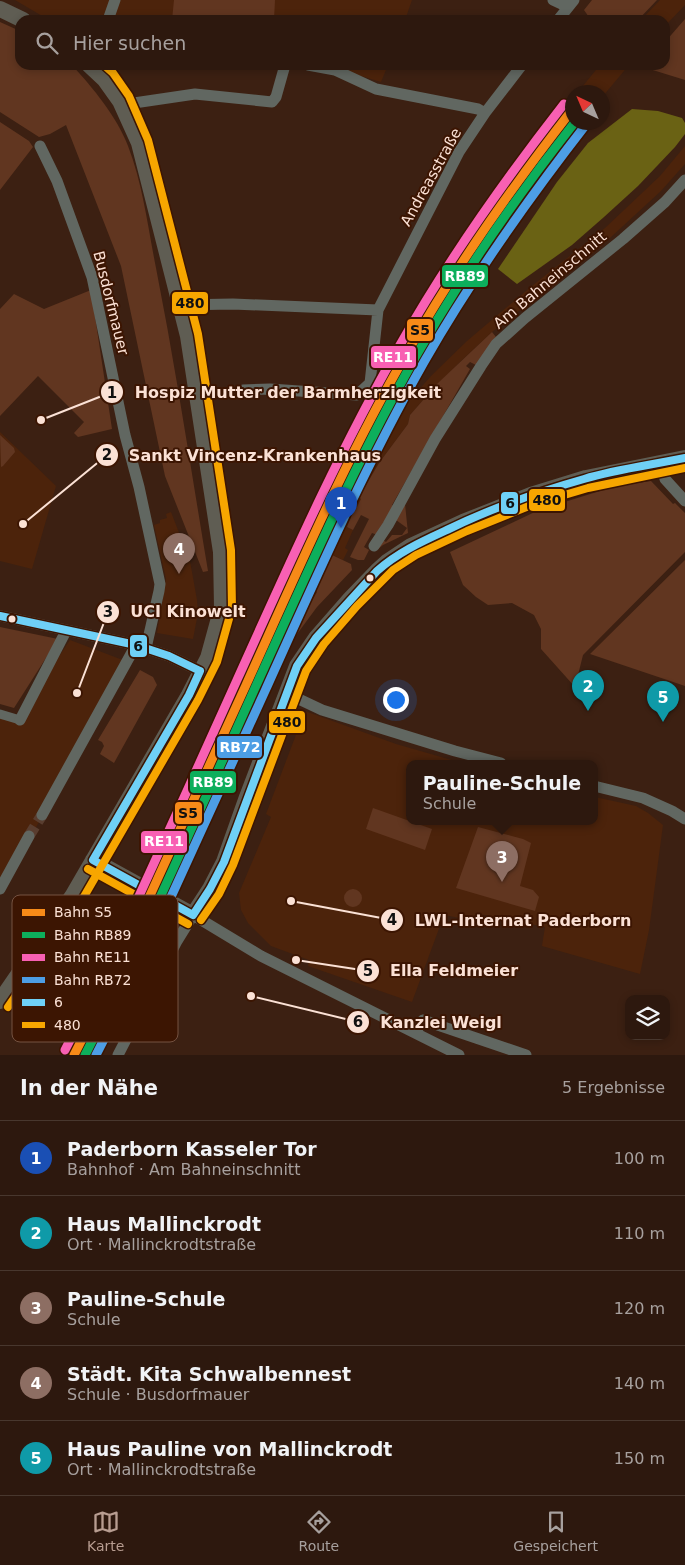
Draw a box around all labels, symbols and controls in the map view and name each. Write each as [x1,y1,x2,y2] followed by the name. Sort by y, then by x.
[15,15,670,70] search box
[33,29,61,57] icon: search
[73,32,186,54] text: Hier suchen
[565,85,610,130] north arrow
[397,125,465,229] street label: Andreasstraße
[490,227,610,333] street label: Am Bahneinschnitt
[89,249,133,358] street label: Busdorfmauer
[441,264,489,288] line badge: RB89
[445,268,485,284] text: RB89
[171,291,209,315] line badge: 480
[175,295,205,311] text: 480
[406,318,434,342] line badge: S5
[410,322,430,338] text: S5
[370,345,417,369] line badge: RE11
[373,349,413,365] text: RE11
[100,377,451,408] callout: Hospiz Mutter der Barmherzigkeit
[135,383,442,402] text: Hospiz Mutter der Barmherzigkeit
[107,384,117,402] text: 1
[94,440,392,471] callout: Sankt Vincenz-Krankenhaus
[102,446,112,464] text: 2
[129,446,381,465] text: Sankt Vincenz-Krankenhaus
[325,487,357,528] pin: 1
[528,488,566,512] line badge: 480
[500,491,519,515] line badge: 6
[532,492,562,508] text: 480
[505,495,515,511] text: 6
[163,533,195,574] pin: 4
[365,573,375,583] unlabelled marker
[96,596,256,627] callout: UCI Kinowelt
[130,602,246,621] text: UCI Kinowelt
[103,603,113,621] text: 3
[7,614,17,624] unlabelled marker
[129,634,148,658] line badge: 6
[133,638,143,654] text: 6
[572,670,604,711] pin: 2
[647,681,679,722] pin: 5
[383,687,409,713] your location
[268,710,306,734] line badge: 480
[272,714,302,730] text: 480
[216,735,263,759] line badge: RB72
[220,739,260,755] text: RB72
[406,760,598,825] popup
[189,770,237,794] line badge: RB89
[423,772,581,794] text: Pauline-Schule
[193,774,233,790] text: RB89
[423,794,476,813] text: Schule
[174,801,203,825] line badge: S5
[178,805,198,821] text: S5
[140,830,188,854] line badge: RE11
[144,833,184,849] text: RE11
[486,841,518,882] pin: 3
[12,895,178,1042] legend
[54,904,112,920] text: Bahn S5
[380,905,641,936] callout: LWL-Internat Paderborn
[387,911,397,929] text: 4
[415,911,631,930] text: LWL-Internat Paderborn
[54,927,132,943] text: Bahn RB89
[54,949,131,965] text: Bahn RE11
[355,955,529,986] callout: Ella Feldmeier
[390,961,518,980] text: Ella Feldmeier
[363,962,373,980] text: 5
[54,972,132,988] text: Bahn RB72
[54,994,63,1010] text: 6
[625,995,670,1040] map controls
[625,995,670,1040] button: layers
[345,1007,512,1038] callout: Kanzlei Weigl
[353,1013,363,1031] text: 6
[380,1013,502,1032] text: Kanzlei Weigl
[54,1017,81,1033] text: 480
[20,1076,158,1100] text: In der Nähe
[562,1078,665,1097] text: 5 Ergebnisse
[67,1138,317,1160] text: Paderborn Kasseler Tor
[30,1149,42,1168] text: 1
[614,1149,665,1168] text: 100 m
[67,1160,300,1179] text: Bahnhof · Am Bahneinschnitt
[67,1213,261,1235] text: Haus Mallinckrodt
[30,1224,42,1243] text: 2
[614,1224,665,1243] text: 110 m
[67,1235,256,1254] text: Ort · Mallinckrodtstraße
[67,1288,226,1310] text: Pauline-Schule
[30,1299,42,1318] text: 3
[614,1299,665,1318] text: 120 m
[67,1310,121,1329] text: Schule
[67,1363,351,1385] text: Städt. Kita Schwalbennest
[30,1374,42,1393] text: 4
[614,1374,665,1393] text: 140 m
[67,1385,249,1404] text: Schule · Busdorfmauer
[67,1438,392,1460] text: Haus Pauline von Mallinckrodt
[30,1449,42,1468] text: 5
[614,1449,665,1468] text: 150 m
[67,1460,256,1479] text: Ort · Mallinckrodtstraße
[87,1508,124,1554] tab: Karte
[299,1508,339,1554] tab: Route
[513,1508,598,1554] tab: Gespeichert

